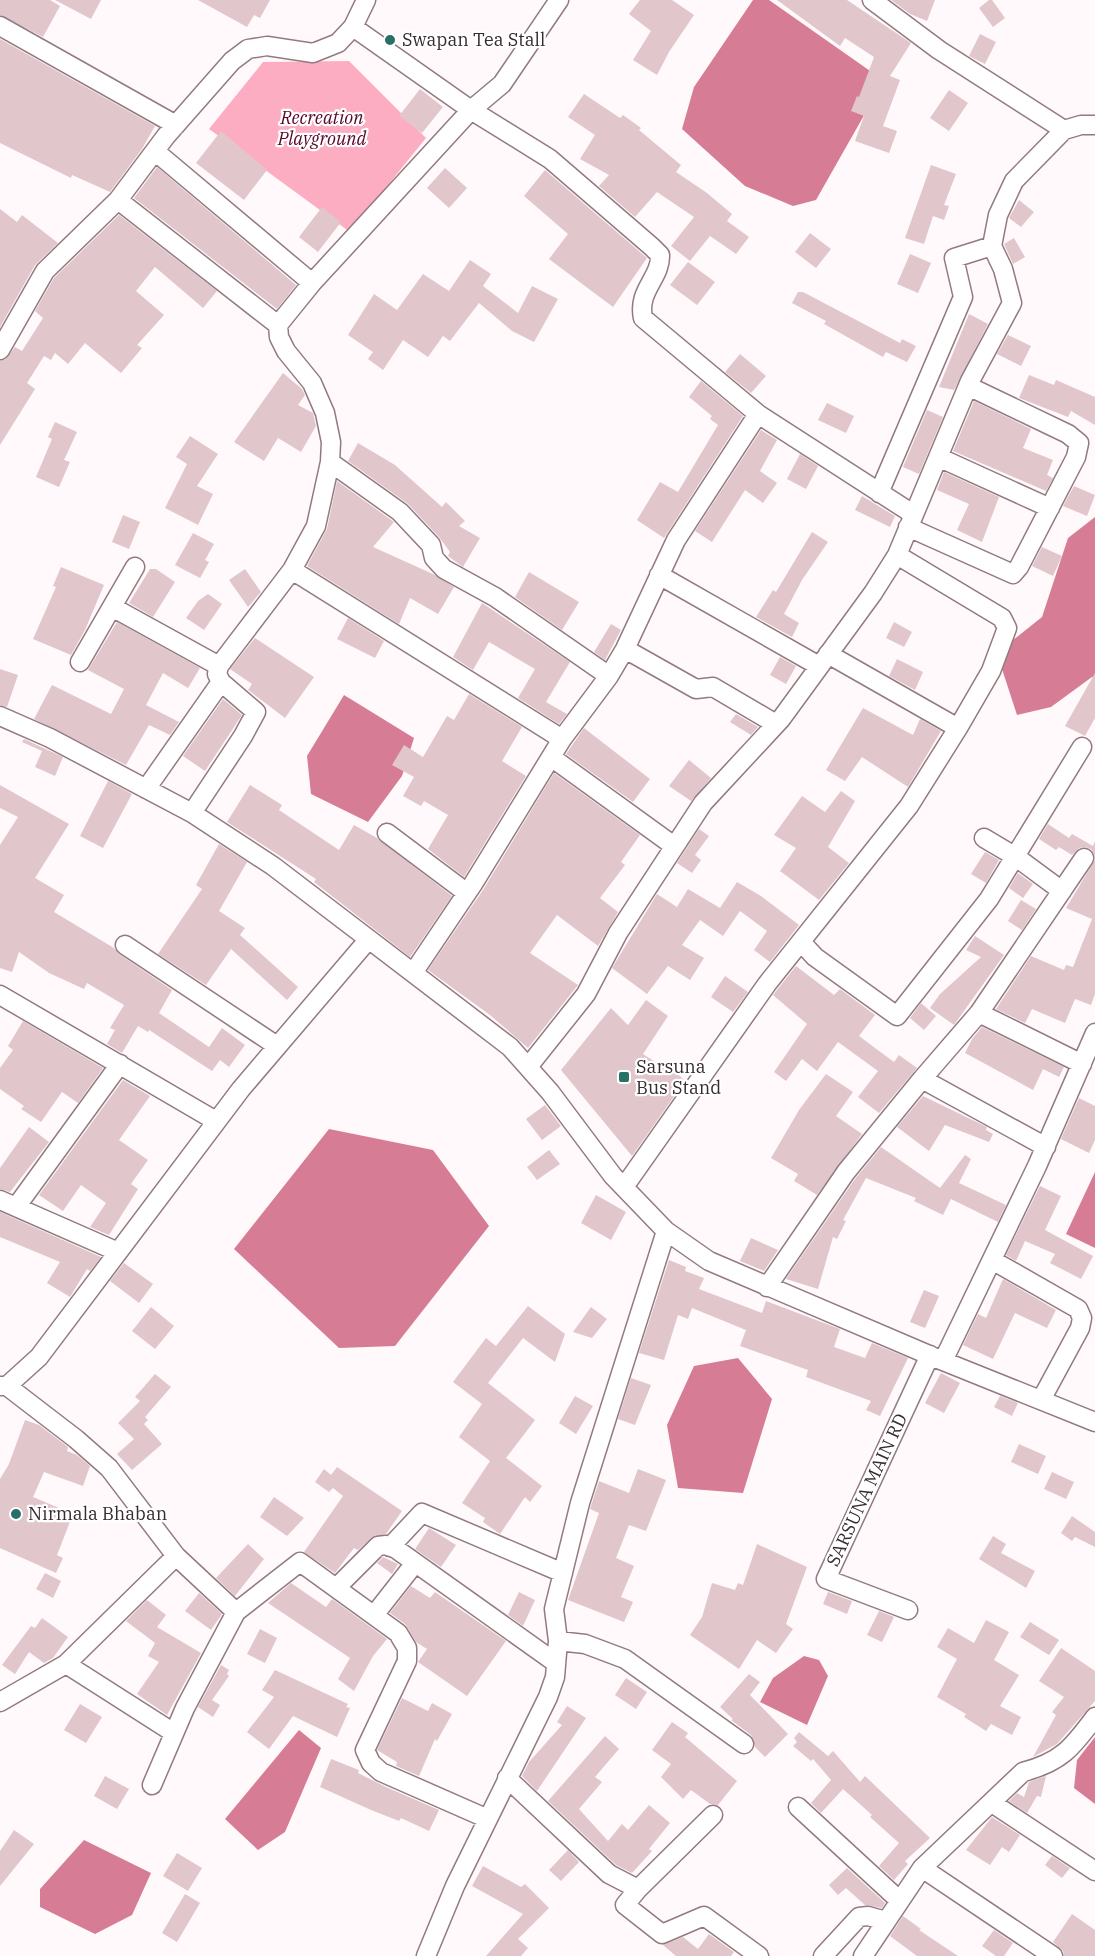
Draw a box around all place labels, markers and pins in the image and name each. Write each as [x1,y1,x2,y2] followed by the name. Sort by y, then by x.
[402,28,545,51] place label: Swapan Tea Stall
[383,33,397,47] marker: Swapan Tea Stall
[636,1055,721,1099] place label: Sarsuna Bus Stand
[617,1070,631,1084] marker: Sarsuna Bus Stand
[28,1502,167,1525] place label: Nirmala Bhaban
[9,1507,23,1521] marker: Nirmala Bhaban

